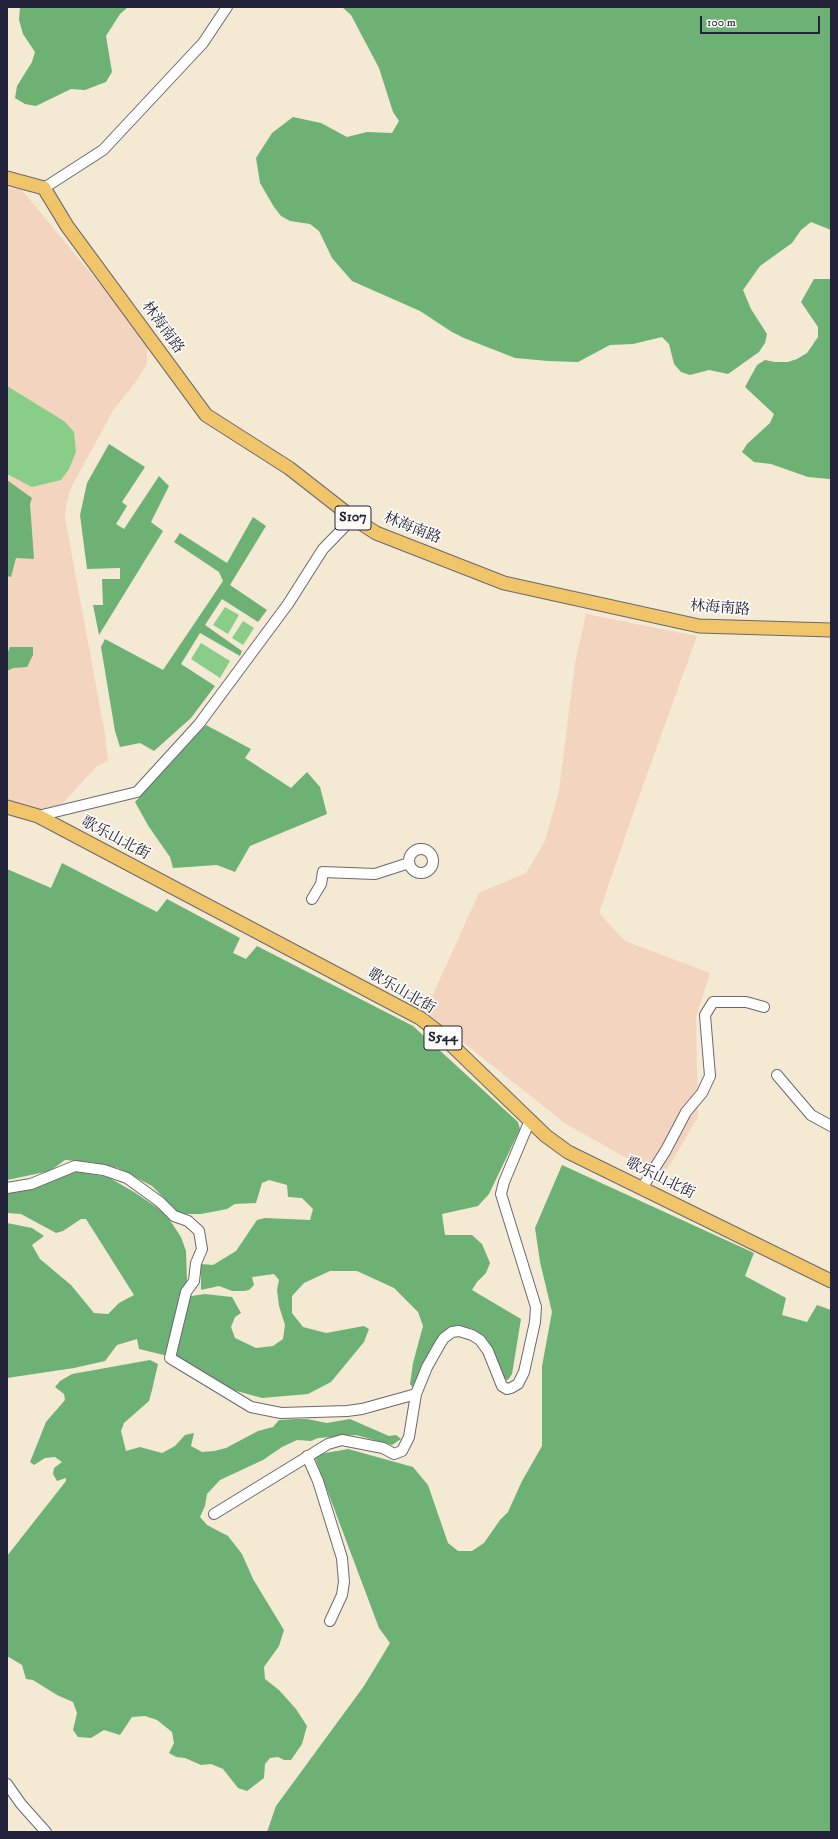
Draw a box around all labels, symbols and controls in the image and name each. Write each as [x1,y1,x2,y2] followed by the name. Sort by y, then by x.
[702,8,822,34] scale bar
[707,15,736,30] text: 100 m
[137,298,187,358] street label: 林海南路
[335,506,371,530] road number: S107
[381,509,443,549] street label: 林海南路
[689,598,751,620] street label: 林海南路
[78,813,152,865] street label: 歌乐山北街
[364,965,438,1019] street label: 歌乐山北街
[424,1026,462,1050] road number: S544
[622,1154,698,1204] street label: 歌乐山北街

